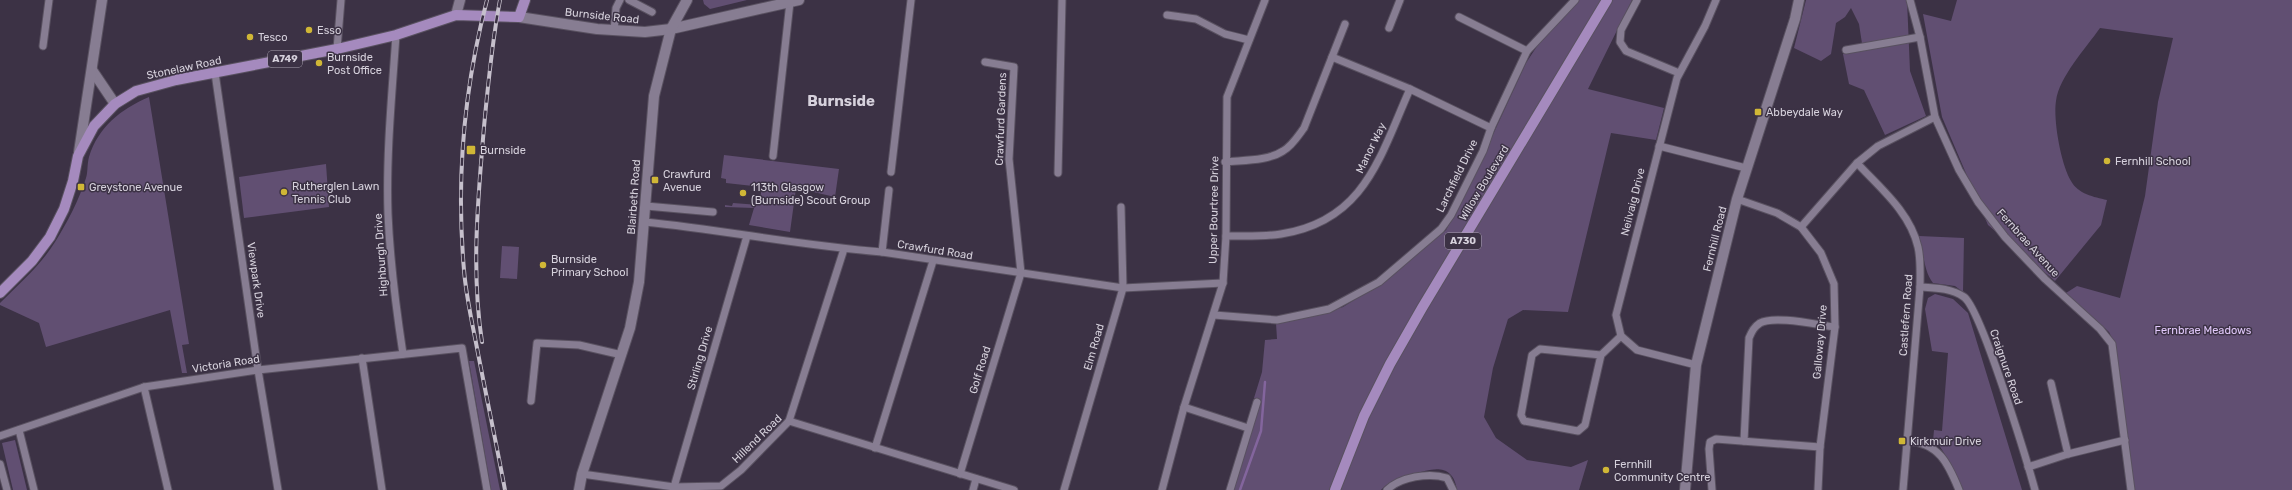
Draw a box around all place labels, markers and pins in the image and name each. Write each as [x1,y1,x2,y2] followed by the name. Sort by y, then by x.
[317,24,341,37] place label: Esso
[304,25,314,35] marker: Esso
[258,31,287,44] place label: Tesco
[245,32,255,42] marker: Tesco
[327,51,382,77] place label: Burnside Post Office
[314,58,324,68] marker: Burnside Post Office
[1766,106,1843,119] place label: Abbeydale Way
[1753,107,1763,117] marker: Abbeydale Way
[465,144,477,156] marker: Burnside
[480,144,526,157] place label: Burnside
[2115,155,2191,168] place label: Fernhill School
[2102,156,2112,166] marker: Fernhill School
[663,168,711,194] place label: Crawfurd Avenue
[650,175,660,185] marker: Crawfurd Avenue
[292,180,380,206] place label: Rutherglen Lawn Tennis Club
[89,181,182,194] place label: Greystone Avenue
[751,181,870,207] place label: 113th Glasgow (Burnside) Scout Group
[76,182,86,192] marker: Greystone Avenue
[279,187,289,197] marker: Rutherglen Lawn Tennis Club
[738,188,748,198] marker: 113th Glasgow (Burnside) Scout Group
[551,253,628,279] place label: Burnside Primary School
[538,260,548,270] marker: Burnside Primary School
[1910,435,1981,448] place label: Kirkmuir Drive
[1897,436,1907,446] marker: Kirkmuir Drive
[1614,458,1711,484] place label: Fernhill Community Centre
[1601,465,1611,475] marker: Fernhill Community Centre

